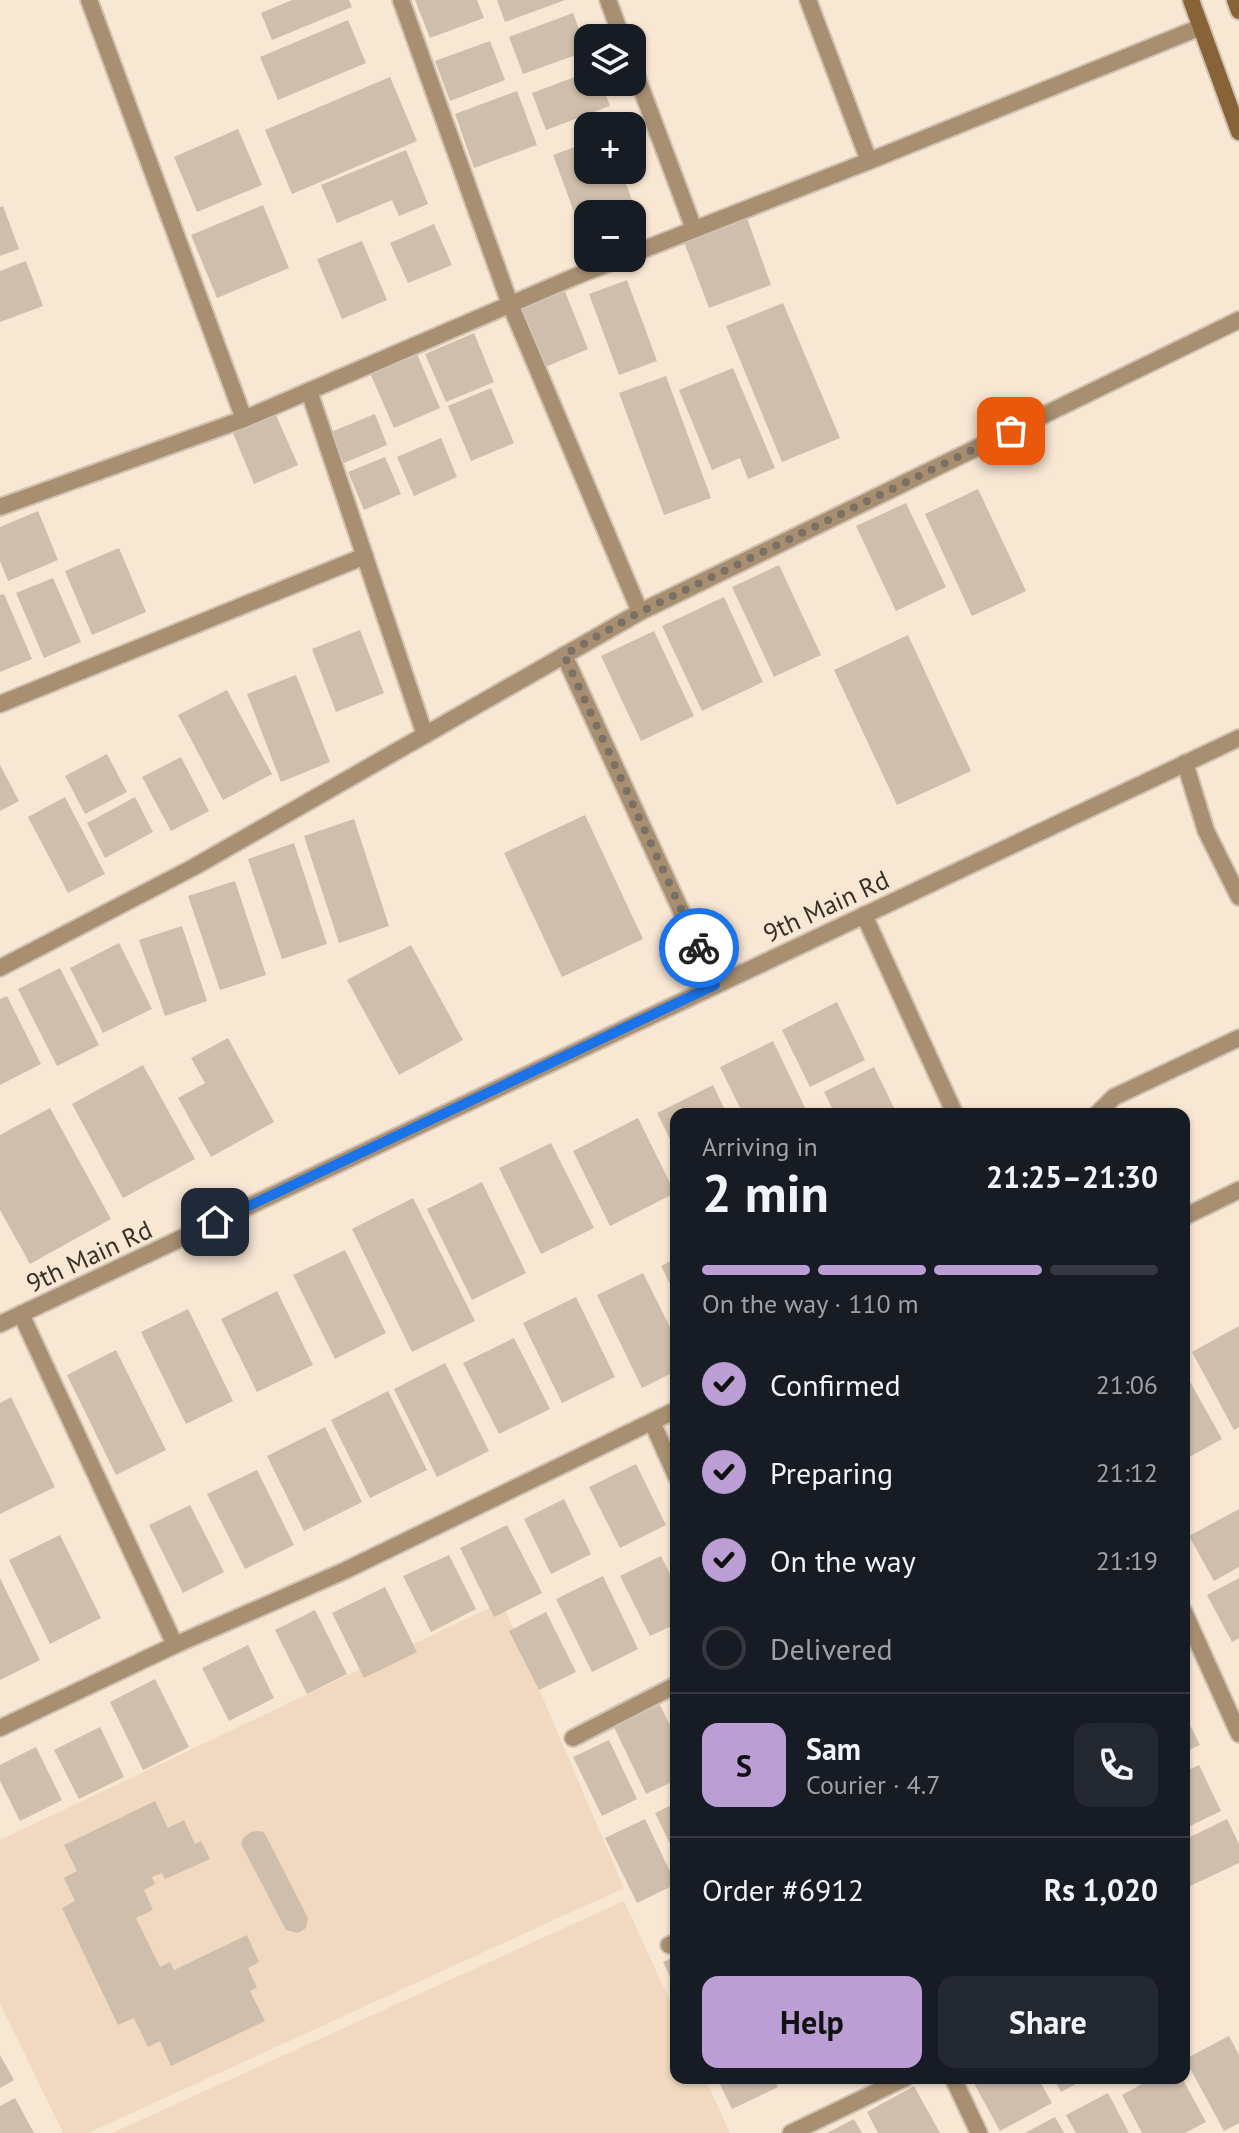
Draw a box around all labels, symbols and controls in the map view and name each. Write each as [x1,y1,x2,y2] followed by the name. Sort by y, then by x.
[574,24,646,272] map controls
[574,24,646,96] button: layers
[574,112,646,184] button: +
[574,200,646,272] button: −
[977,397,1045,465] pin
[989,409,1033,453] icon: bag
[758,862,894,950] street label: 9th Main Rd
[659,908,739,988] courier
[677,926,721,970] icon: bike
[702,1130,818,1163] text: Arriving in
[986,1157,1158,1196] text: 21:25–21:30
[702,1159,829,1226] text: 2 min
[181,1188,249,1256] pin
[193,1200,237,1244] icon: home
[21,1212,157,1300] street label: 9th Main Rd
[702,1287,919,1320] text: On the way · 110 m
[702,1362,746,1406] icon: check
[770,1365,901,1404] text: Confirmed
[1096,1368,1158,1401] text: 21:06
[702,1450,746,1494] icon: check
[770,1453,893,1492] text: Preparing
[1096,1456,1158,1489] text: 21:12
[702,1538,746,1582] icon: check
[770,1541,916,1580] text: On the way
[1096,1544,1158,1577] text: 21:19
[770,1629,893,1668] text: Delivered
[1074,1723,1158,1807] button: phone
[806,1729,861,1768] text: Sam
[736,1746,752,1785] text: S
[806,1768,940,1801] text: Courier · 4.7
[702,1870,864,1909] text: Order #6912
[1044,1870,1158,1909] text: Rs 1,020
[702,1976,922,2068] button: Help
[938,1976,1158,2068] button: Share

